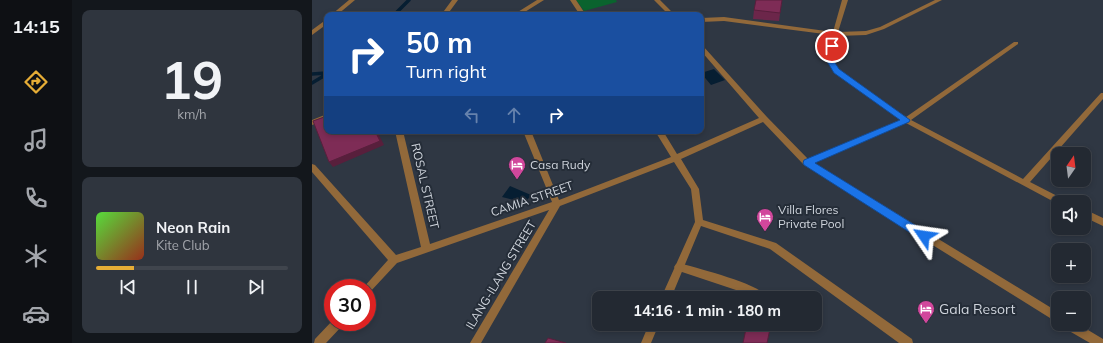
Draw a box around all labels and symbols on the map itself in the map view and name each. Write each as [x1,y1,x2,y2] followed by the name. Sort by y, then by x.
[815,29,849,63] pin
[408,142,443,231] street label: ROSAL STREET
[1051,147,1091,187] north arrow
[507,155,527,180] hotel icon: Casa Rudy
[530,157,591,172] place label: Casa Rudy
[489,177,576,220] street label: CAMIA STREET
[778,202,844,231] place label: Villa Flores Private Pool
[755,207,775,232] hotel icon: Villa Flores Private Pool
[903,215,945,257] position arrow
[462,217,539,332] street label: ILANG-ILANG STREET
[324,279,376,331] speed limit sign: 30
[916,299,936,324] hotel icon: Gala Resort
[939,300,1016,318] place label: Gala Resort

